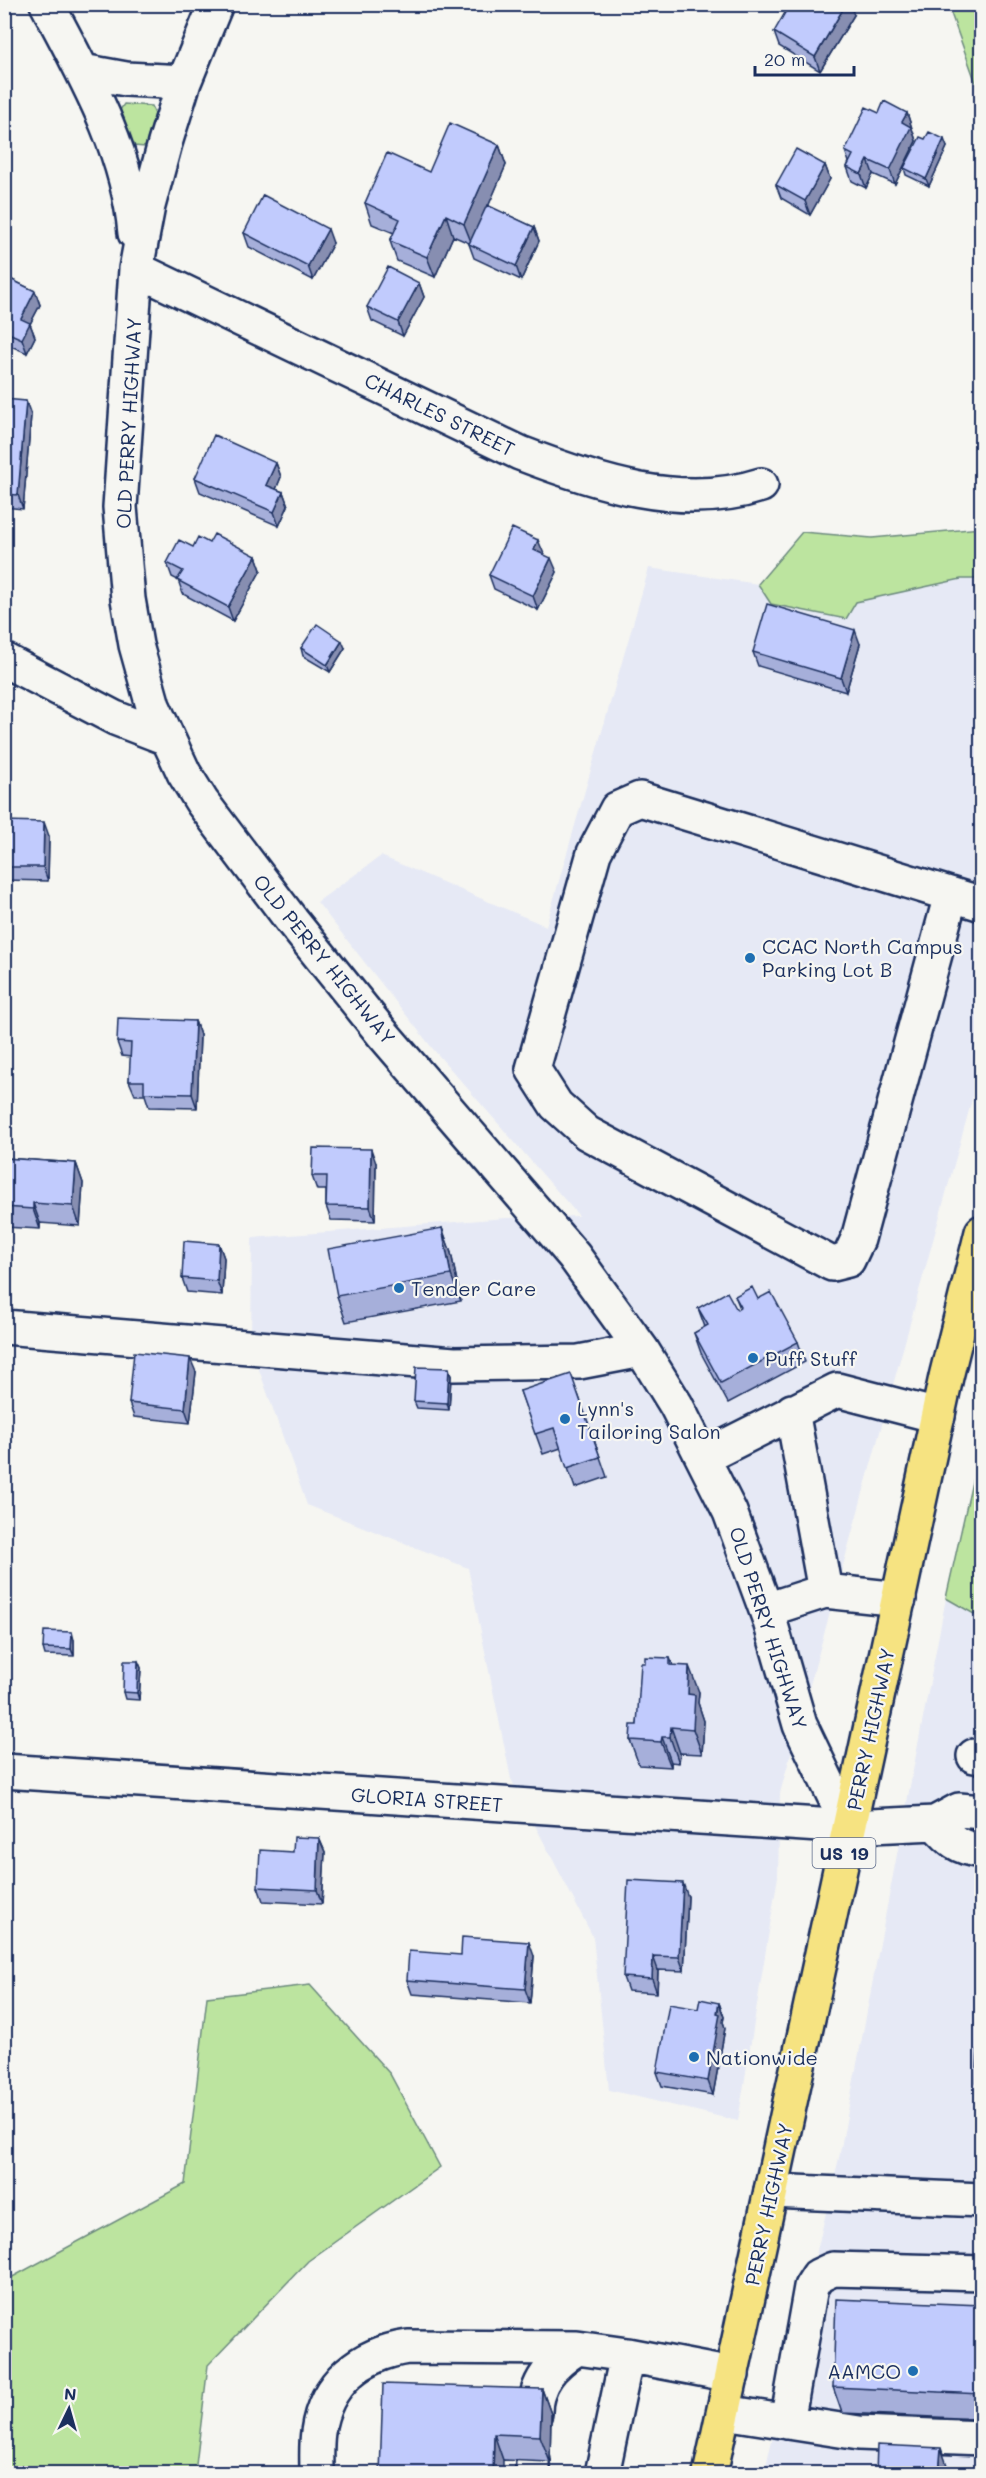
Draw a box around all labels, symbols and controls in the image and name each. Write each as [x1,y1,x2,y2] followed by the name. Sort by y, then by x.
[755,39,854,77] scale bar
[764,47,805,71] text: 20 m
[109,317,147,529] street label: OLD PERRY HIGHWAY
[361,366,519,462] street label: CHARLES STREET
[248,868,402,1050] street label: OLD PERRY HIGHWAY
[762,933,963,982] place label: CCAC North Campus Parking Lot B
[743,951,757,965] marker: CCAC North Campus Parking Lot B
[411,1275,536,1301] place label: Tender Care
[392,1281,406,1295] marker: Tender Care
[765,1345,858,1371] place label: Puff Stuff
[746,1351,760,1365] marker: Puff Stuff
[577,1395,721,1444] place label: Lynn's Tailoring Salon
[558,1412,572,1426] marker: Lynn's Tailoring Salon
[724,1523,814,1733] street label: OLD PERRY HIGHWAY
[840,1645,900,1813] street label: PERRY HIGHWAY
[350,1781,504,1817] street label: GLORIA STREET
[812,1838,876,1868] road number: US 19
[706,2044,818,2070] place label: Nationwide
[687,2050,701,2064] marker: Nationwide
[738,2120,798,2288] street label: PERRY HIGHWAY
[827,2358,901,2384] place label: AAMCO
[906,2364,920,2378] marker: AAMCO
[39,2379,99,2439] north arrow
[63,2383,77,2405] text: N

